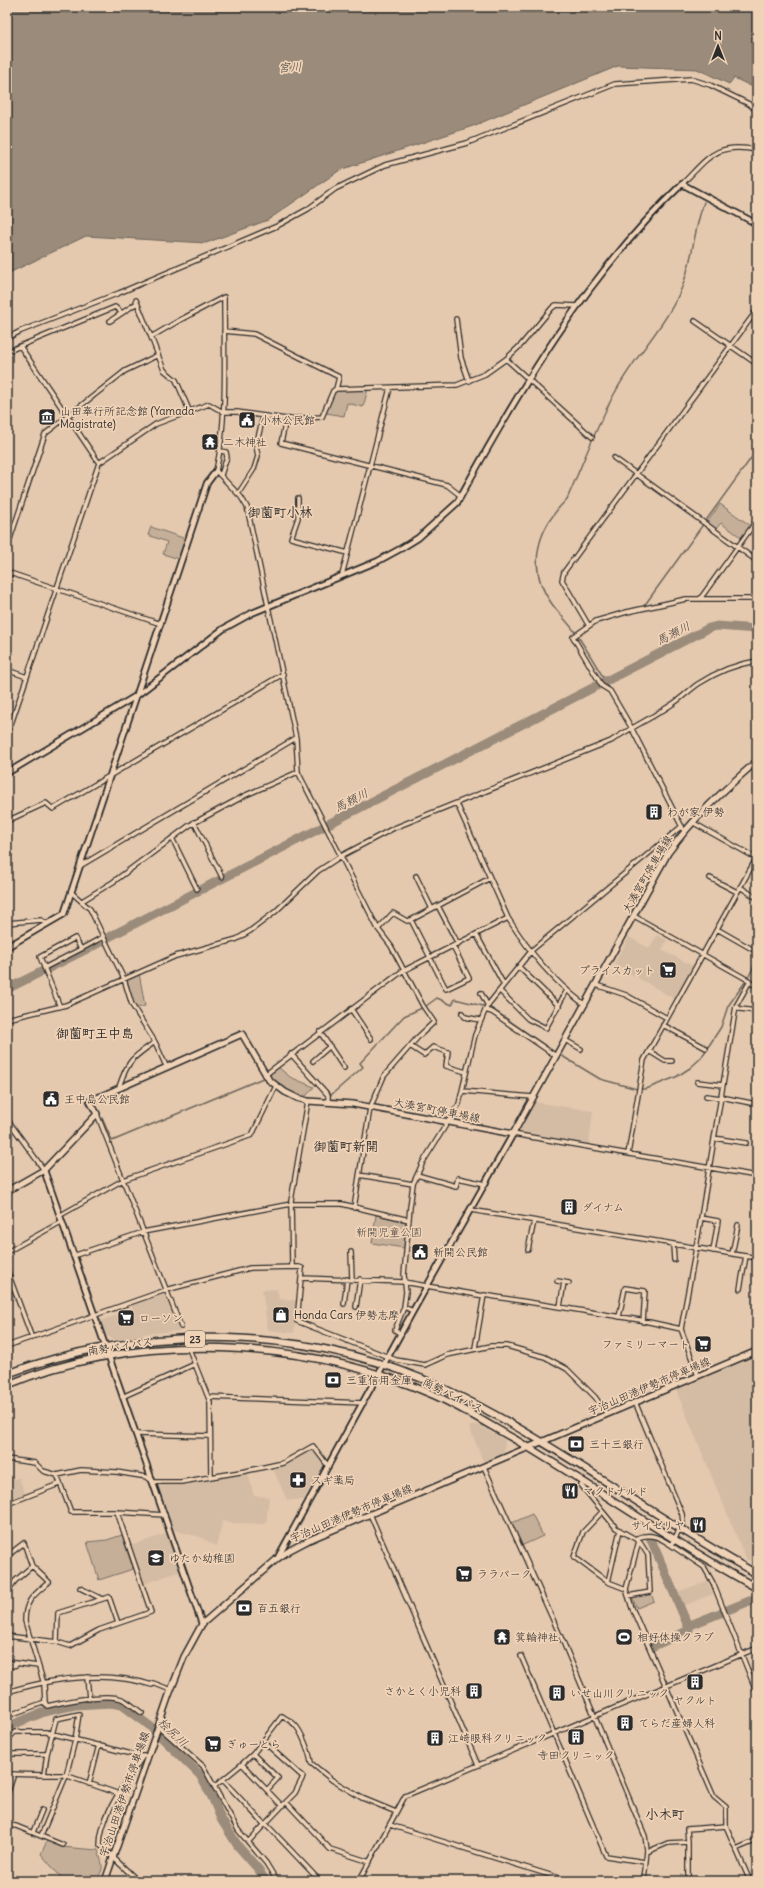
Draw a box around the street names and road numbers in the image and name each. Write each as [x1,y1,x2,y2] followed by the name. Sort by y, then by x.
[619,832,675,916] street label: 大湊宮町停車場線
[392,1095,482,1125] street label: 大湊宮町停車場線
[185,1331,205,1347] road number: 23
[86,1334,154,1358] street label: 南勢バイパス
[586,1354,712,1418] street label: 宇治山田港伊勢市停車場線
[420,1374,486,1416] street label: 南勢バイパス
[288,1481,414,1545] street label: 宇治山田港伊勢市停車場線
[96,1729,152,1859] street label: 宇治山田港伊勢市停車場線

